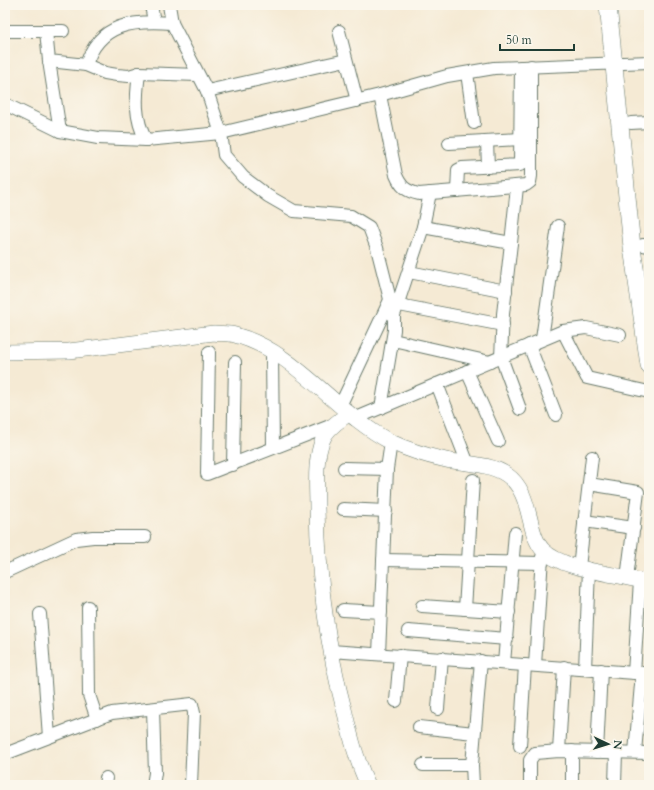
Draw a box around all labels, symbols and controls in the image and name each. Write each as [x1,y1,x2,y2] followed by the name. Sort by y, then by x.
[500,26,574,52] scale bar
[506,32,533,48] text: 50 m
[588,724,628,764] north arrow
[610,739,625,750] text: N

